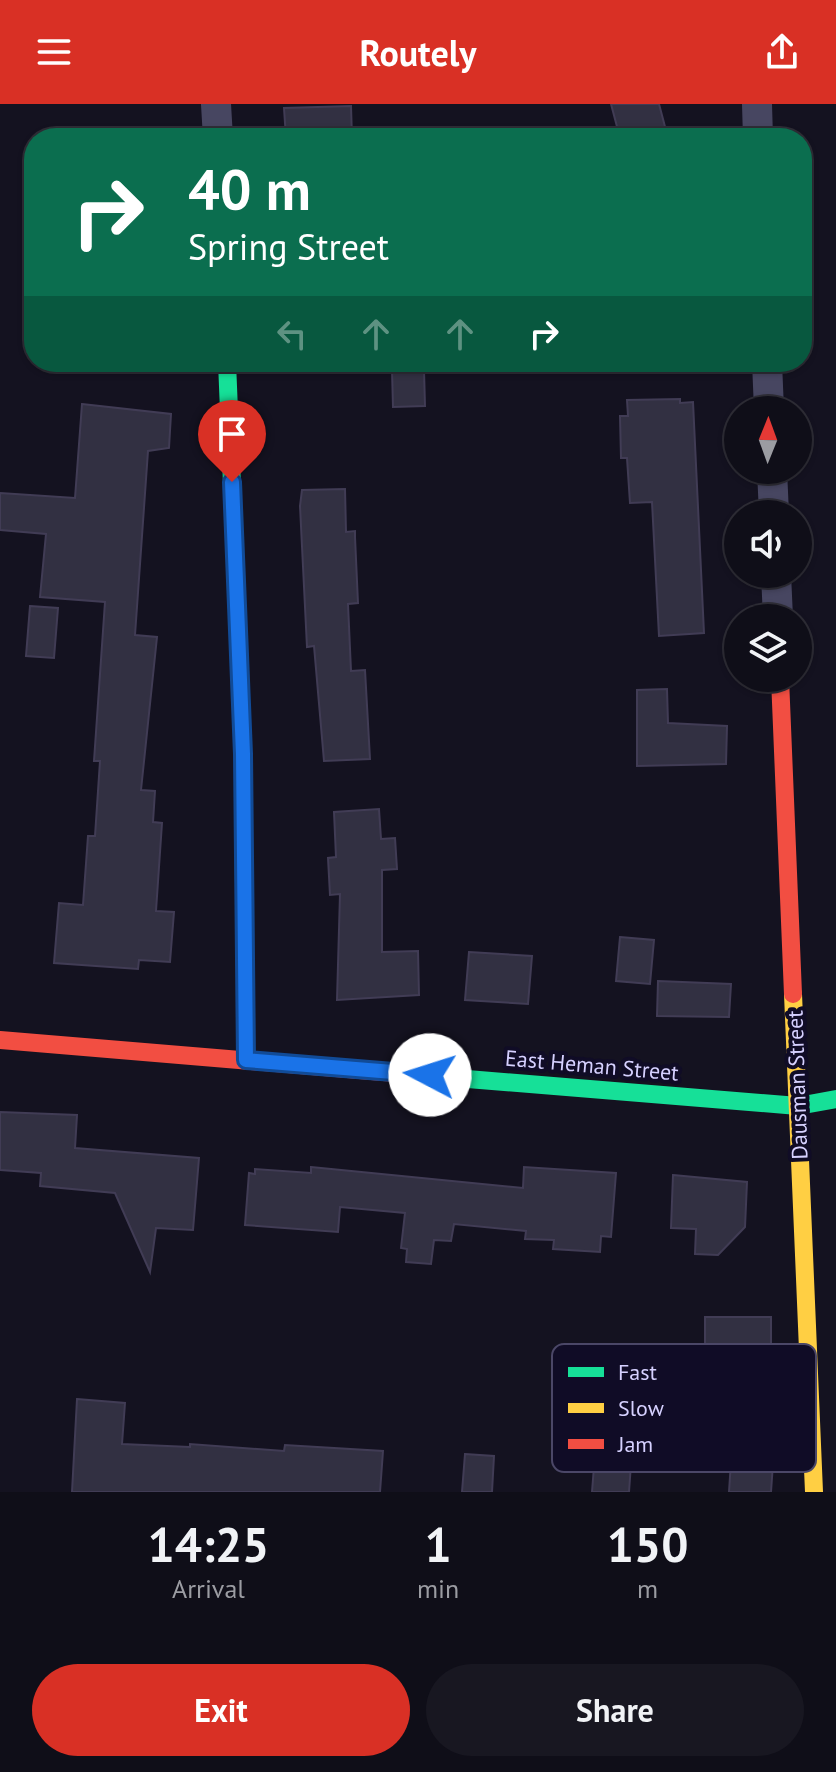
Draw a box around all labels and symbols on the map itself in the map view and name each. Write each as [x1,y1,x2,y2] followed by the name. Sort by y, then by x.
[724,396,812,484] north arrow
[198,400,266,482] pin
[780,1009,814,1160] street label: Dausman Street
[388,1033,472,1117] position arrow
[504,1043,680,1087] street label: East Heman Street
[552,1344,816,1472] legend
[618,1358,658,1386] text: Fast
[618,1394,664,1422] text: Slow
[617,1430,653,1458] text: Jam

